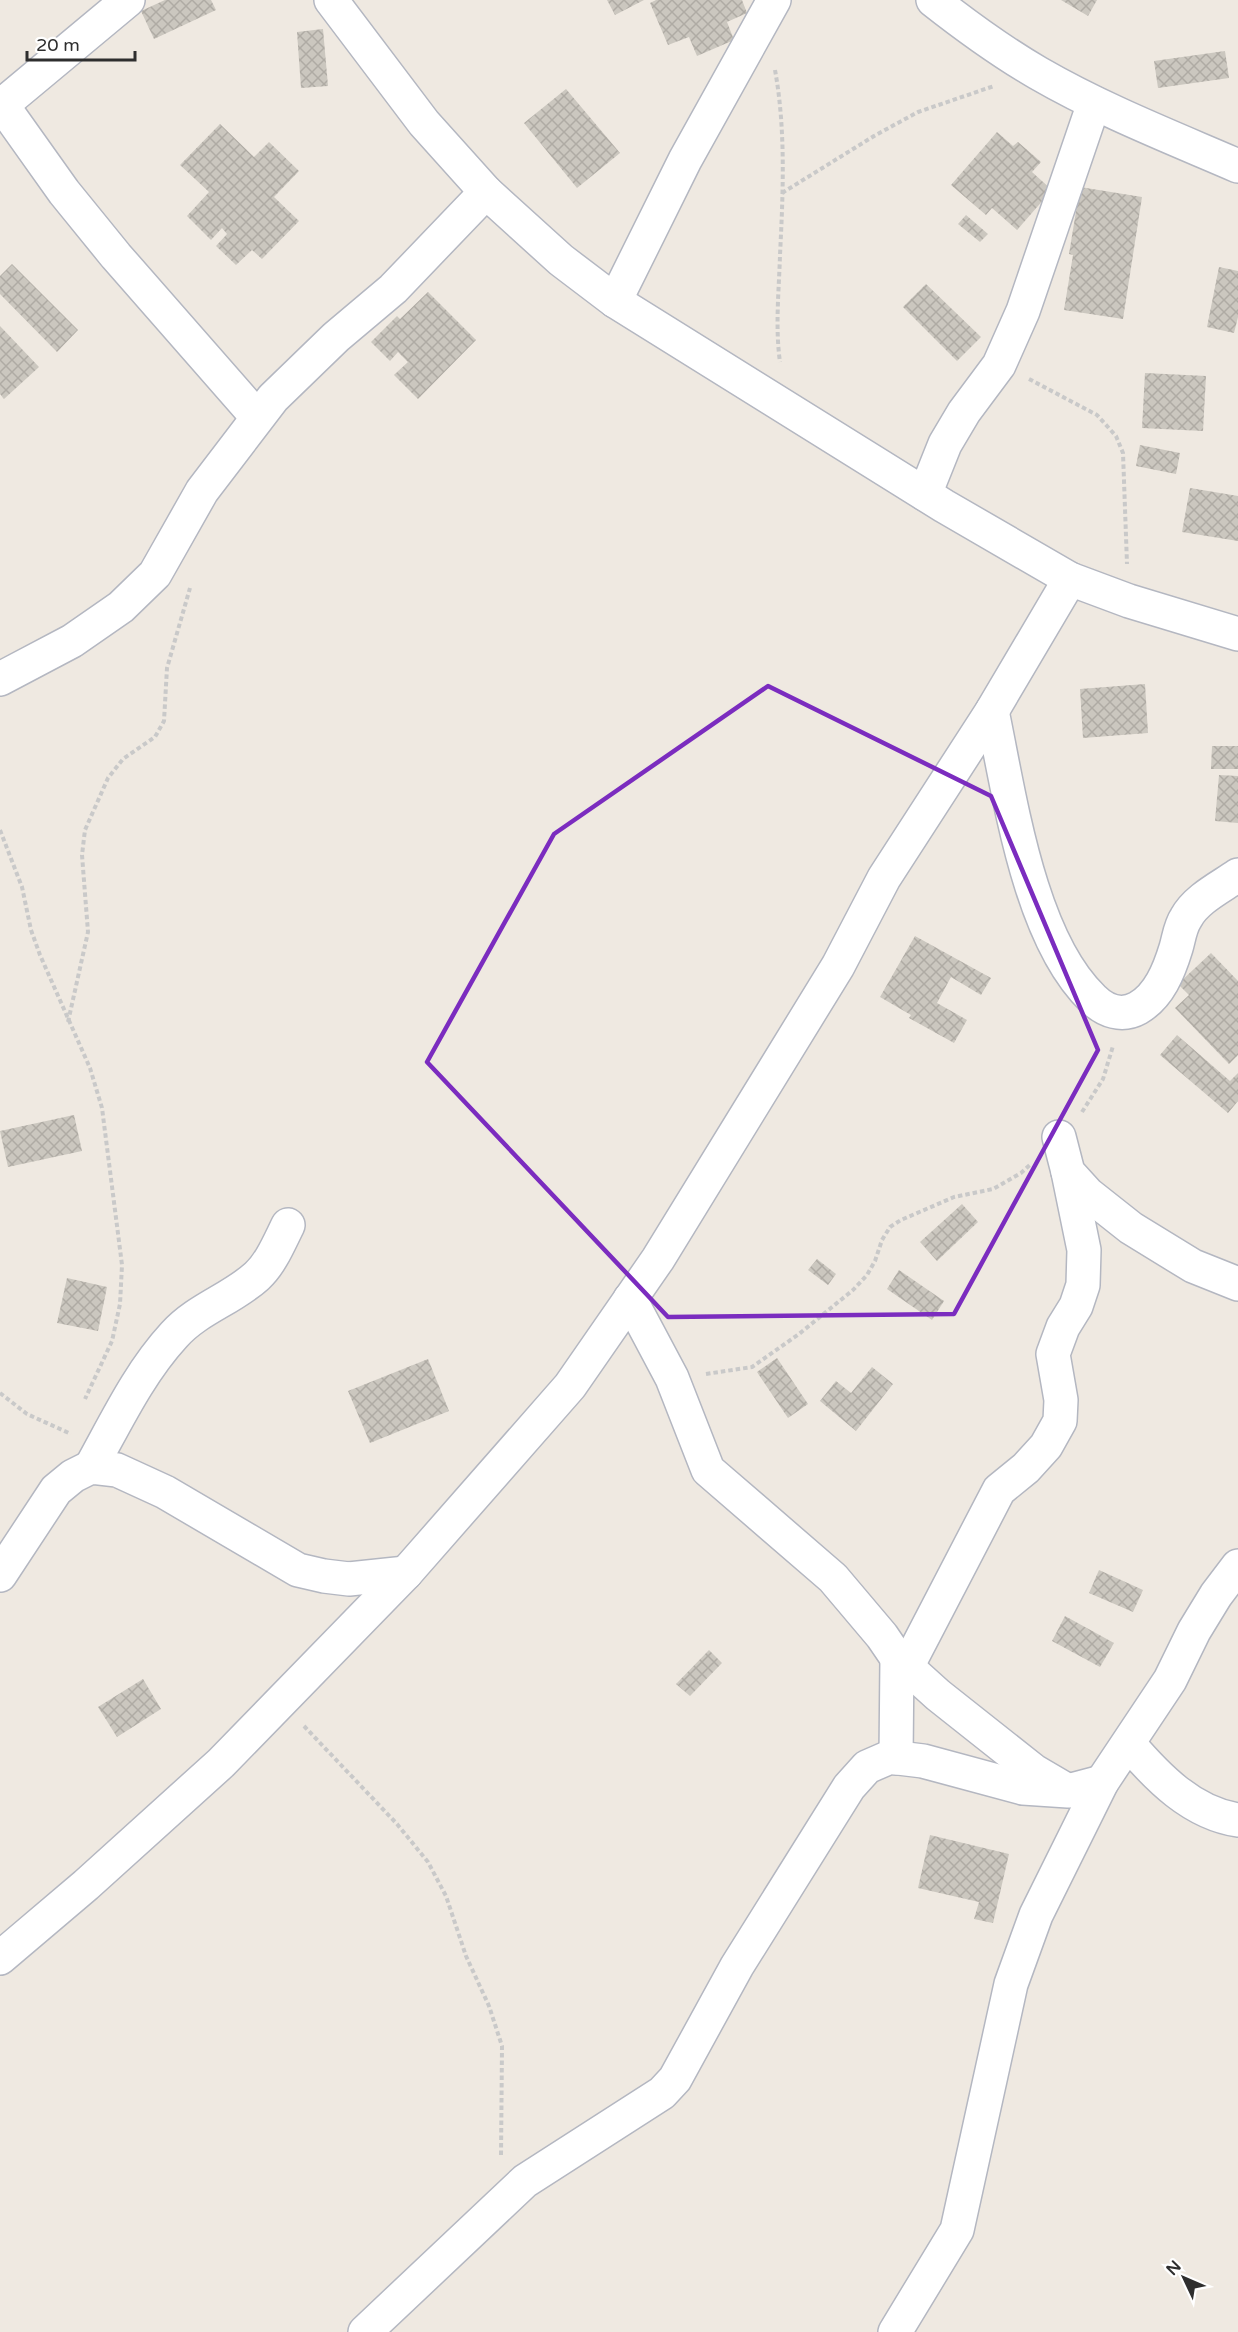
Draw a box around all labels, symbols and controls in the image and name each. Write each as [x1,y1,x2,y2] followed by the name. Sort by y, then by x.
[27,24,135,62] scale bar
[36,34,80,56] text: 20 m
[1154,2248,1214,2308] north arrow
[1162,2257,1186,2280] text: N

